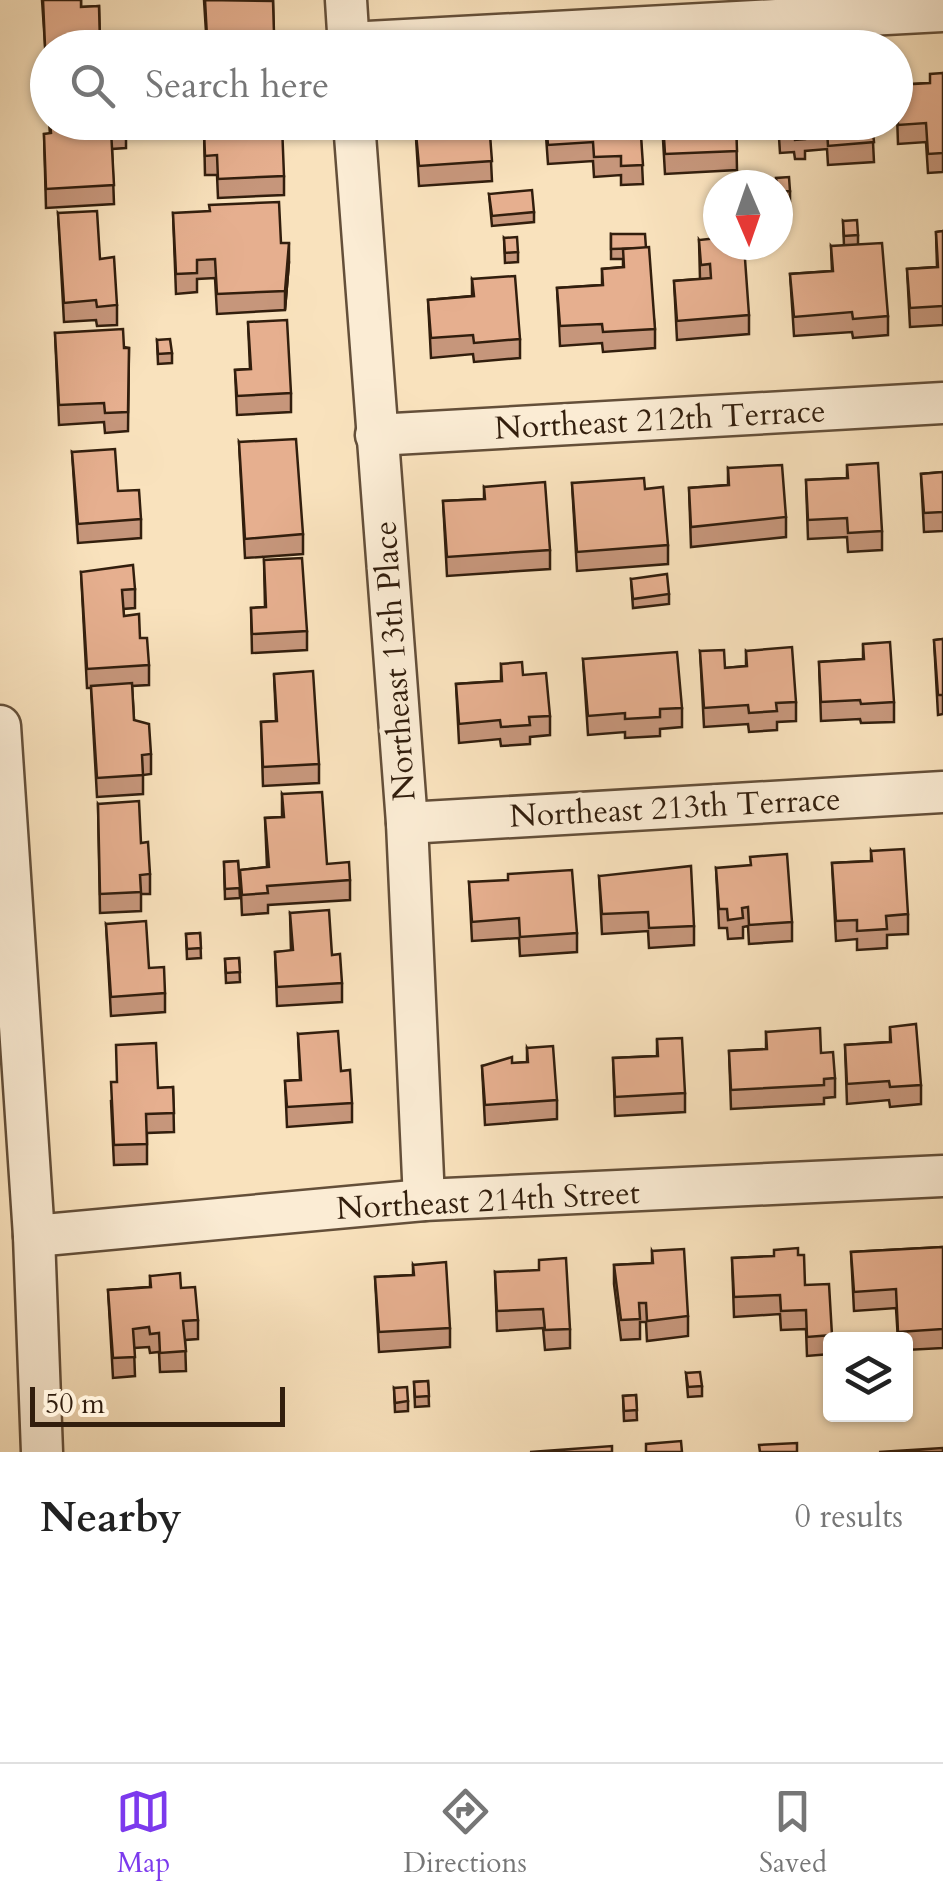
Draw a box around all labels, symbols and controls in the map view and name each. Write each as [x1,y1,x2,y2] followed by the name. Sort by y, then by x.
[30,30,913,140] search box
[65,58,120,113] icon: search
[145,59,329,111] text: Search here
[703,170,793,260] north arrow
[493,389,827,451] street label: Northeast 212th Terrace
[363,519,427,803] street label: Northeast 13th Place
[508,777,842,839] street label: Northeast 213th Terrace
[335,1171,641,1231] street label: Northeast 214th Street
[823,1332,913,1422] map controls
[823,1332,913,1422] button: layers
[30,1382,285,1426] scale bar
[45,1385,105,1423] text: 50 m
[40,1489,182,1546] text: Nearby
[795,1495,903,1539] text: 0 results
[116,1784,171,1882] tab: Map
[403,1784,527,1882] tab: Directions
[759,1784,827,1882] tab: Saved

